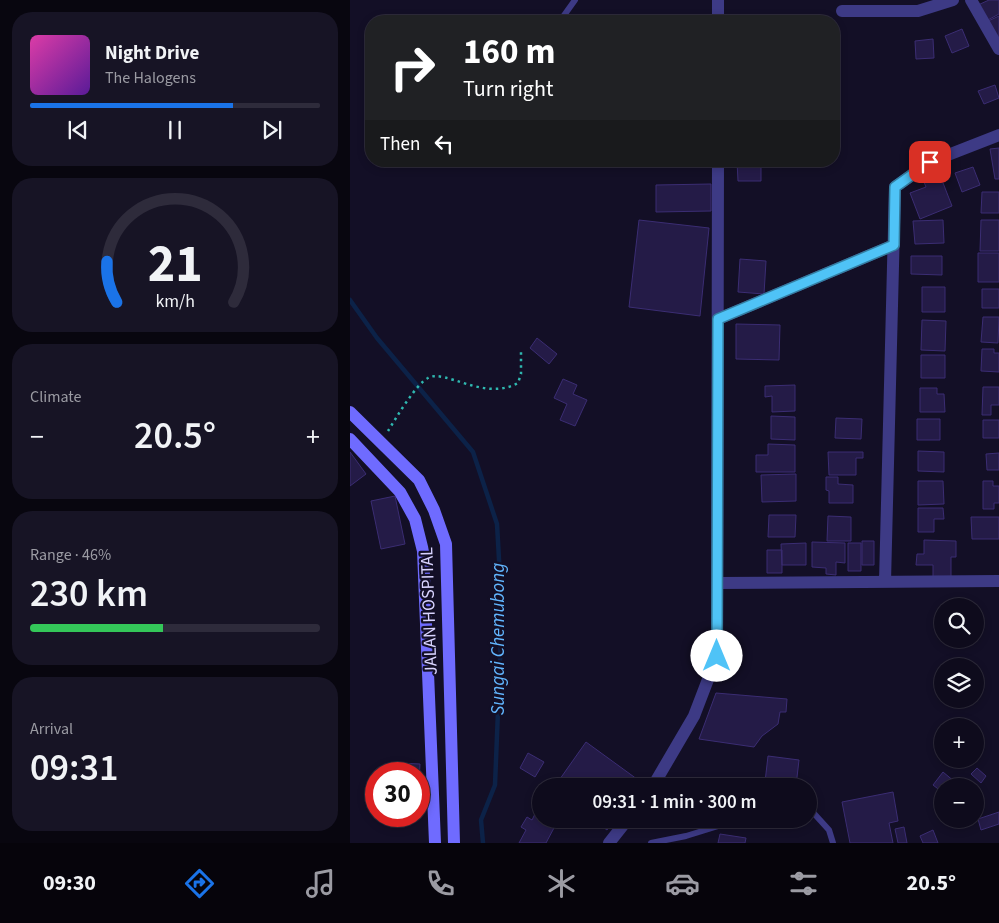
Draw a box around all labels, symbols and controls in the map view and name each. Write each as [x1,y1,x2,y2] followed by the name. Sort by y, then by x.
[463,27,555,77] text: 160 m
[380,35,445,100] icon: right
[105,40,199,67] text: Night Drive
[105,67,196,89] text: The Halogens
[463,73,553,105] text: Turn right
[64,116,92,144] icon: previous
[161,116,189,144] icon: pause
[258,116,286,144] icon: next
[430,130,458,158] icon: left
[380,131,420,158] text: Then
[909,141,951,183] pin
[916,148,944,176] icon: arrive
[148,228,202,302] text: 21
[155,289,195,314] text: km/h
[30,386,81,408] text: Climate
[134,409,216,463] text: 20.5°
[30,417,44,457] text: −
[306,417,320,457] text: +
[30,544,111,566] text: Range · 46%
[414,546,444,675] street label: JALAN HOSPITAL
[485,563,512,715] water label: Sungai Chemubong
[30,567,148,621] text: 230 km
[934,598,984,828] map controls
[934,598,984,648] button: search
[690,629,742,681] position arrow
[934,658,984,708] button: layers
[30,718,73,740] text: Arrival
[934,718,984,768] button: +
[30,741,118,795] text: 09:31
[365,762,430,827] speed limit sign: 30
[934,778,984,828] button: −
[592,789,757,816] text: 09:31 · 1 min · 300 m
[182,866,217,901] icon: directions
[303,866,338,901] icon: music
[423,866,458,901] icon: phone
[544,866,579,901] icon: climate
[665,866,700,901] icon: car
[786,866,821,901] icon: filters
[43,867,96,899] text: 09:30
[907,867,956,899] text: 20.5°

